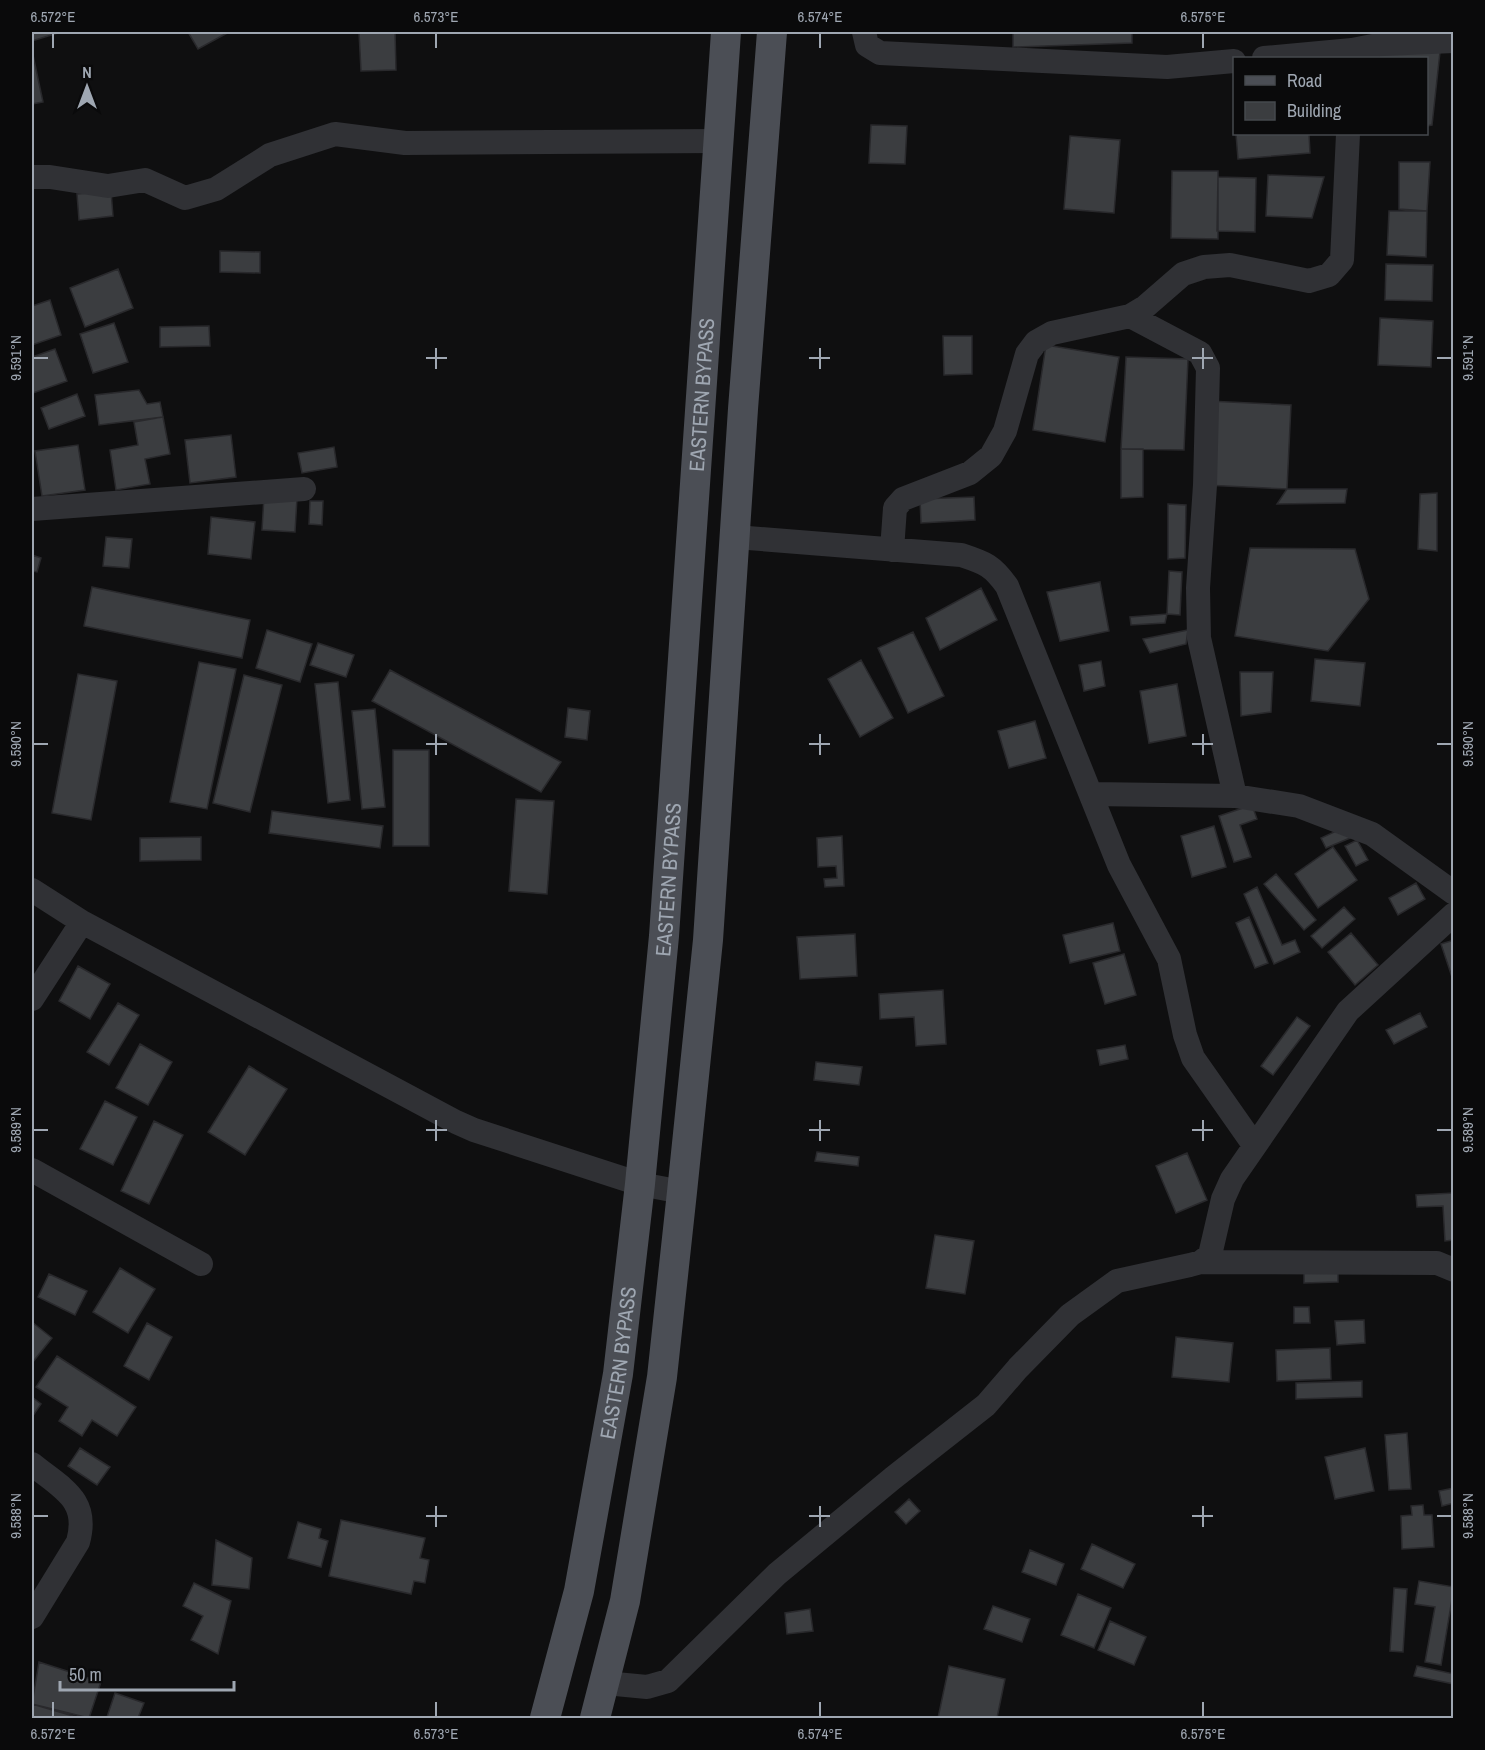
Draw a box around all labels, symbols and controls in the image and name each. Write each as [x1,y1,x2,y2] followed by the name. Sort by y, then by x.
[31,6,76,27] text: 6.572°E
[414,6,459,27] text: 6.573°E
[798,6,843,27] text: 6.574°E
[1181,6,1226,27] text: 6.575°E
[57,57,117,117] north arrow
[1233,57,1428,135] legend
[82,61,92,83] text: N
[1287,68,1322,93] text: Road
[1287,98,1342,123] text: Building
[681,317,721,472] street label: EASTERN BYPASS
[5,335,26,381] text: 9.591°N
[1457,335,1478,381] text: 9.591°N
[5,721,26,767] text: 9.590°N
[1457,721,1478,767] text: 9.590°N
[648,802,688,958] street label: EASTERN BYPASS
[5,1107,26,1153] text: 9.589°N
[1457,1107,1478,1153] text: 9.589°N
[592,1285,643,1441] street label: EASTERN BYPASS
[5,1493,26,1539] text: 9.588°N
[1457,1493,1478,1539] text: 9.588°N
[60,1654,234,1692] scale bar
[69,1662,102,1687] text: 50 m
[31,1723,76,1744] text: 6.572°E
[414,1723,459,1744] text: 6.573°E
[798,1723,843,1744] text: 6.574°E
[1181,1723,1226,1744] text: 6.575°E

